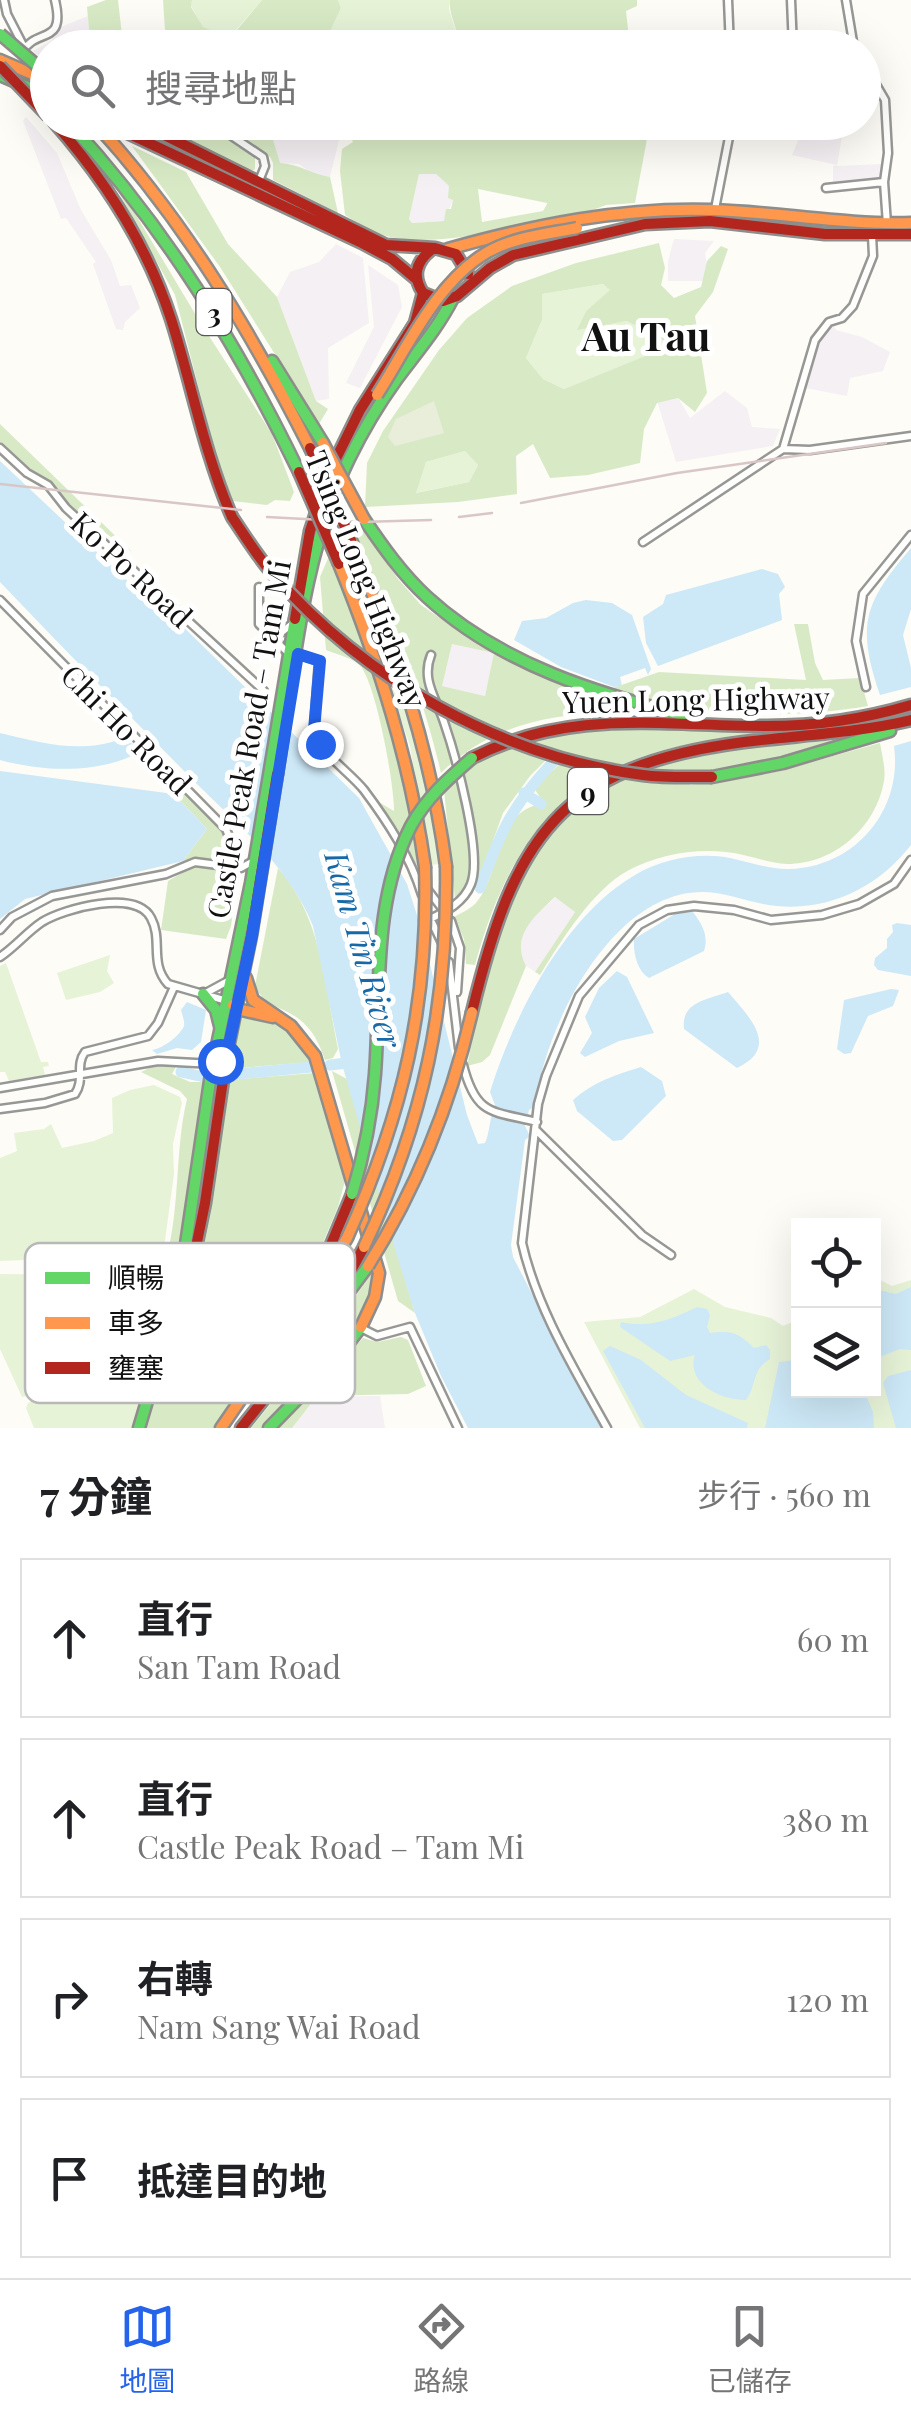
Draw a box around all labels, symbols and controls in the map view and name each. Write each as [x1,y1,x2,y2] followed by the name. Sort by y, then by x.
[30,30,881,140] search box
[65,58,120,113] icon: search
[145,61,297,112] text: 搜尋地點
[196,289,232,335] road number: 3
[581,308,710,361] district label: Au Tau
[297,445,437,713] street label: Tsing Long Highway
[62,502,202,636] street label: Ko Po Road
[197,556,299,921] street label: Castle Peak Road – Tam Mi
[53,655,201,803] street label: Chi Ho Road
[561,677,830,721] street label: Yuen Long Highway
[298,722,344,768] route end
[568,768,608,814] road number: 9
[316,844,414,1054] water label: Kam Tin River
[198,1039,244,1085] route start
[791,1218,881,1398] map controls
[791,1218,881,1308] button: locate
[25,1243,355,1403] legend
[108,1258,164,1295] text: 順暢
[108,1303,164,1340] text: 車多
[791,1308,881,1398] button: layers
[108,1348,164,1385] text: 壅塞
[40,1467,152,1523] text: 7 分鐘
[697,1472,871,1515] text: 步行 · 560 m
[137,1592,213,1643] text: 直行
[42,1611,97,1666] icon: ahead
[797,1617,869,1660] text: 60 m
[137,1644,341,1687] text: San Tam Road
[137,1772,213,1823] text: 直行
[42,1791,97,1846] icon: ahead
[782,1797,869,1840] text: 380 m
[137,1824,525,1867] text: Castle Peak Road – Tam Mi
[137,1952,213,2003] text: 右轉
[42,1971,97,2026] icon: right
[786,1977,869,2020] text: 120 m
[137,2004,421,2047] text: Nam Sang Wai Road
[42,2151,97,2206] icon: arrive
[137,2154,327,2205] text: 抵達目的地
[119,2299,175,2399] tab: 地圖
[413,2299,470,2399] tab: 路線
[708,2299,792,2399] tab: 已儲存

